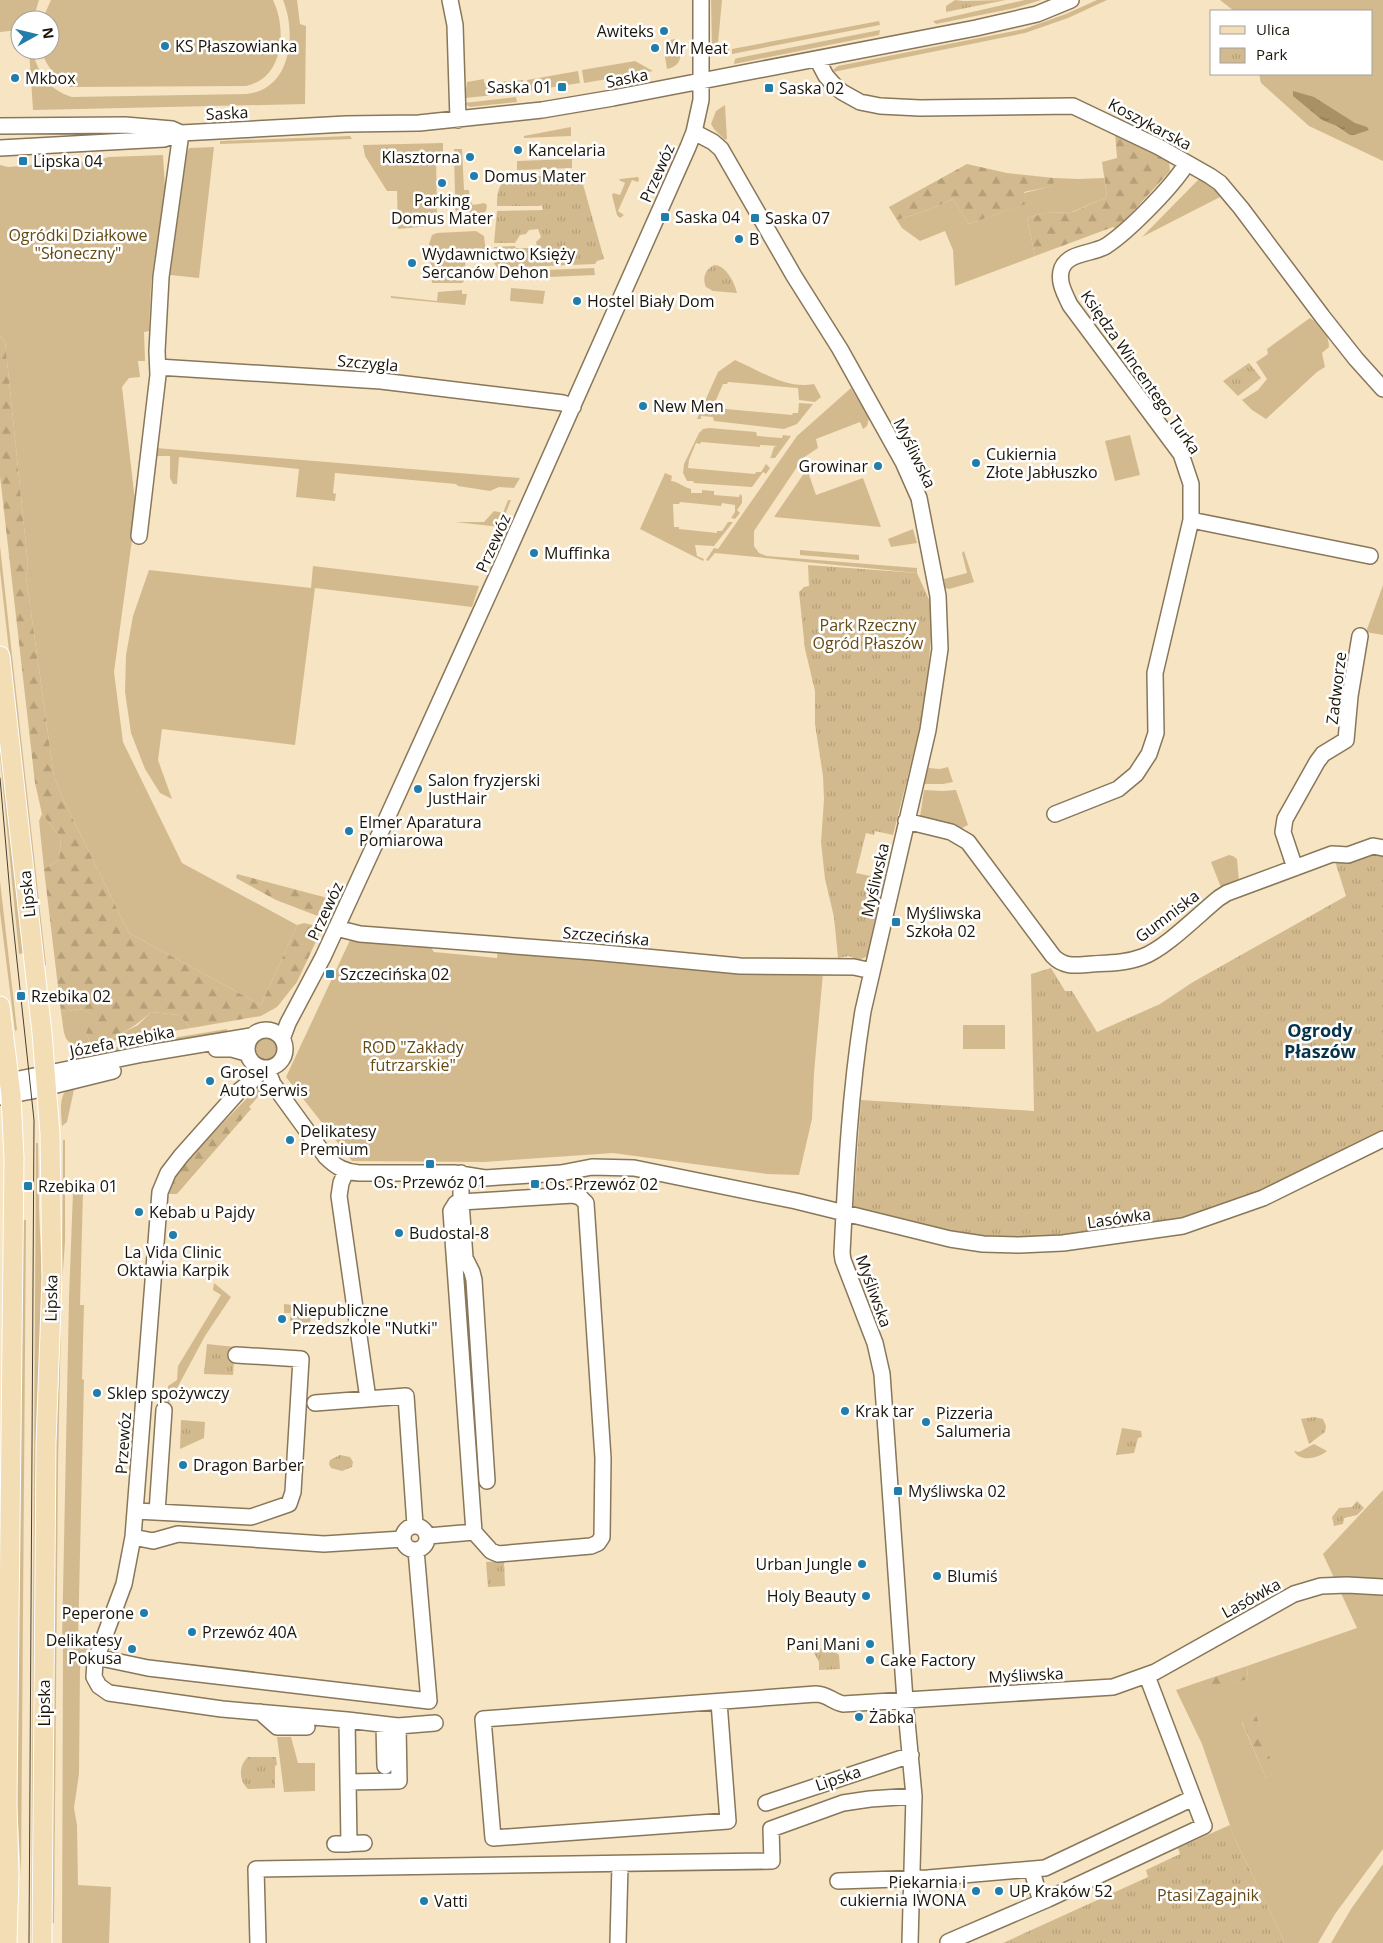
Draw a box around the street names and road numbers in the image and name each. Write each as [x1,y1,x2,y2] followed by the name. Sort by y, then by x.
[604,63,650,93] street label: Saska
[1105,93,1195,155] street label: Koszykarska
[205,101,249,125] street label: Saska
[634,140,680,206] street label: Przewóz
[1076,286,1206,458] street label: Księdza Wincentego Turka
[337,349,399,377] street label: Szczygla
[889,414,941,492] street label: Myśliwska
[470,510,516,576] street label: Przewóz
[1321,650,1351,726] street label: Zadworze
[856,841,894,919] street label: Myśliwska
[14,869,40,919] street label: Lipska
[302,878,348,944] street label: Przewóz
[1130,885,1204,947] street label: Gumniska
[562,921,650,951] street label: Szczecińska
[66,1020,176,1062] street label: Józefa Rzebika
[1086,1203,1152,1233] street label: Lasówka
[851,1252,897,1330] street label: Myśliwska
[40,1274,62,1322] street label: Lipska
[110,1411,136,1475] street label: Przewóz
[1218,1573,1284,1623] street label: Lasówka
[988,1662,1064,1688] street label: Myśliwska
[33,1679,55,1727] street label: Lipska
[812,1760,864,1796] street label: Lipska

